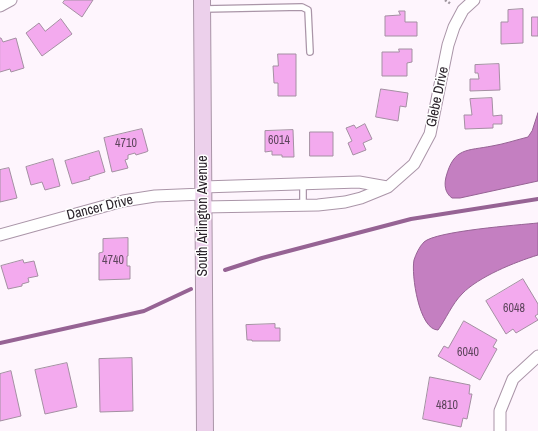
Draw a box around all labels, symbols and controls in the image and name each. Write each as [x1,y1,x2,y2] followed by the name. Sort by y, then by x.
[423,65,453,129] street label: Glebe Drive
[268,134,290,148] house number: 6014
[115,137,137,151] house number: 4710
[195,155,211,277] street label: South Arlington Avenue
[65,192,135,224] street label: Dancer Drive
[102,254,124,268] house number: 4740
[503,302,525,316] house number: 6048
[457,346,479,360] house number: 6040
[436,399,458,413] house number: 4810

